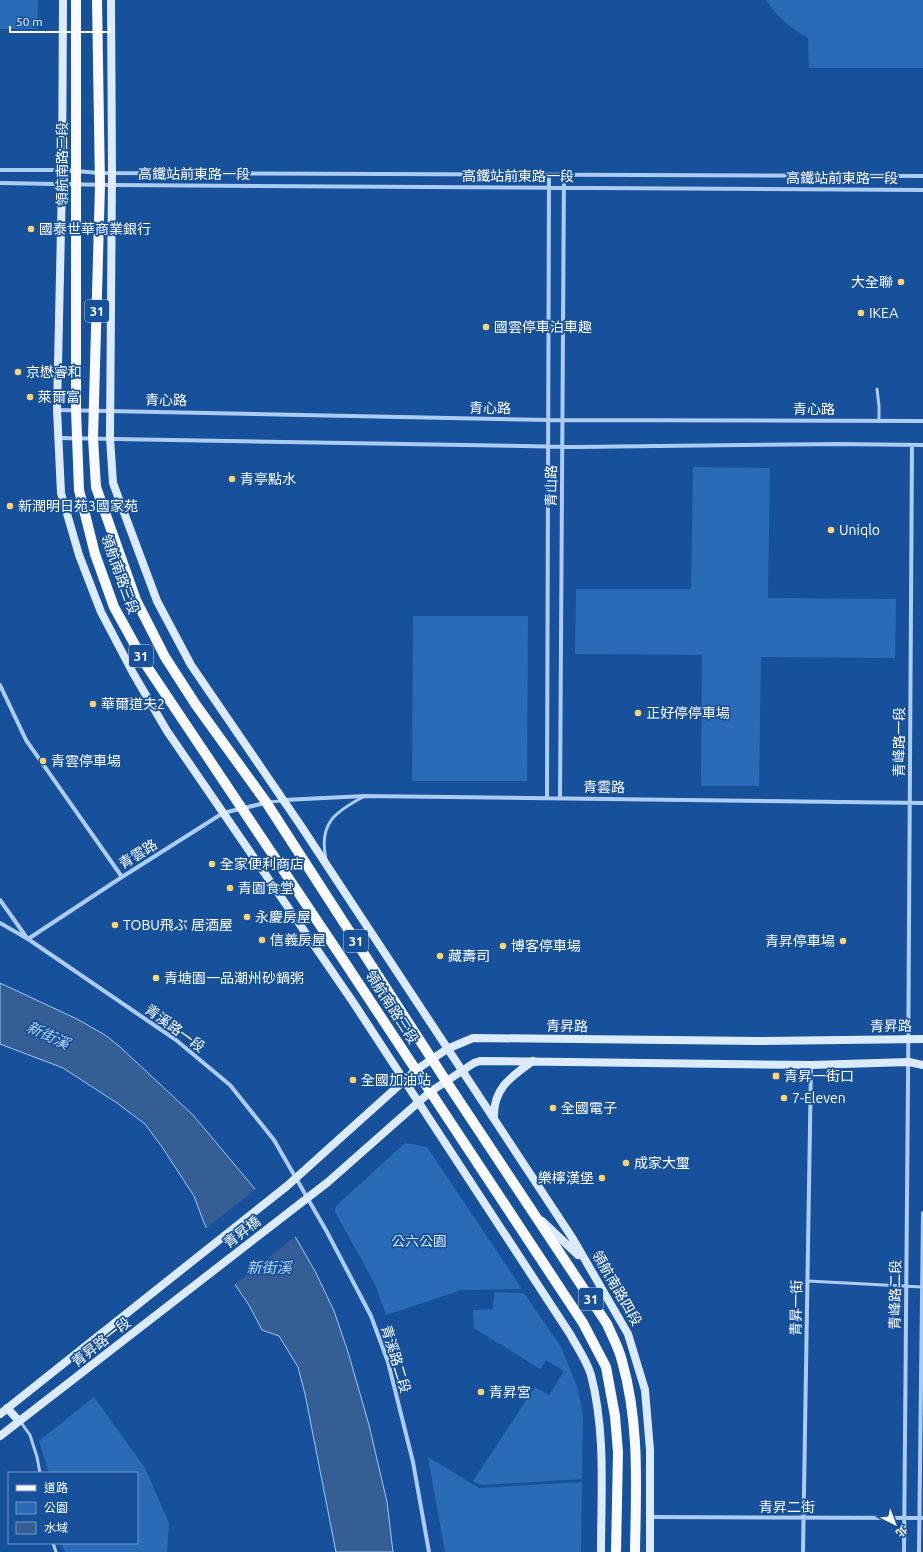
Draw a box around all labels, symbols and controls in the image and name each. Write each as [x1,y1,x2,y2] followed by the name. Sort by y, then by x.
[10,8,110,34] scale bar
[16,15,43,28] text: 50 m
[54,122,70,206] street label: 領航南路三段
[138,166,250,182] street label: 高鐵站前東路一段
[462,168,574,184] street label: 高鐵站前東路一段
[786,170,898,186] street label: 高鐵站前東路一段
[39,221,151,237] place label: 國泰世華商業銀行
[26,224,36,234] marker: 國泰世華商業銀行
[851,274,893,290] place label: 大全聯
[896,277,906,287] marker: 大全聯
[85,300,109,322] road number: 31
[869,305,898,321] place label: IKEA
[856,308,866,318] marker: IKEA
[494,319,592,335] place label: 國雲停車泊車趣
[481,322,491,332] marker: 國雲停車泊車趣
[26,364,82,380] place label: 京懋睿和
[13,367,23,377] marker: 京懋睿和
[38,389,80,405] place label: 萊爾富
[25,392,35,402] marker: 萊爾富
[145,392,187,408] street label: 青心路
[469,400,511,416] street label: 青心路
[793,401,835,417] street label: 青心路
[543,465,559,507] street label: 青山路
[240,471,296,487] place label: 青亭點水
[227,474,237,484] marker: 青亭點水
[18,498,138,514] place label: 新潤明日苑3國家苑
[5,501,15,511] marker: 新潤明日苑3國家苑
[839,522,880,538] place label: Uniqlo
[826,525,836,535] marker: Uniqlo
[98,532,142,616] street label: 領航南路三段
[129,645,153,667] road number: 31
[101,696,165,712] place label: 華爾道夫2
[88,699,98,709] marker: 華爾道夫2
[646,705,730,721] place label: 正好停停車場
[891,707,907,777] street label: 青峰路一段
[633,708,643,718] marker: 正好停停車場
[51,753,121,769] place label: 青雲停車場
[38,756,48,766] marker: 青雲停車場
[583,779,625,795] street label: 青雲路
[116,836,160,872] street label: 青雲路
[220,856,304,872] place label: 全家便利商店
[207,859,217,869] marker: 全家便利商店
[238,880,294,896] place label: 青園食堂
[225,883,235,893] marker: 青園食堂
[255,909,311,925] place label: 永慶房屋
[242,912,252,922] marker: 永慶房屋
[123,917,233,933] place label: TOBU飛ぶ 居酒屋
[110,920,120,930] marker: TOBU飛ぶ 居酒屋
[344,930,368,952] road number: 31
[270,932,326,948] place label: 信義房屋
[765,933,835,949] place label: 青昇停車場
[257,935,267,945] marker: 信義房屋
[838,936,848,946] marker: 青昇停車場
[511,938,581,954] place label: 博客停車場
[498,941,508,951] marker: 博客停車場
[448,948,490,964] place label: 藏壽司
[435,951,445,961] marker: 藏壽司
[362,967,422,1047] street label: 領航南路三段
[164,970,304,986] place label: 青塘園一品潮州砂鍋粥
[151,973,161,983] marker: 青塘園一品潮州砂鍋粥
[142,1001,208,1055] street label: 青溪路一段
[24,1018,74,1053] water label: 新街溪
[546,1018,588,1034] street label: 青昇路
[870,1018,912,1034] street label: 青昇路
[784,1068,854,1084] place label: 青昇一街口
[771,1071,781,1081] marker: 青昇一街口
[361,1072,431,1088] place label: 全國加油站
[348,1075,358,1085] marker: 全國加油站
[792,1090,846,1106] place label: 7-Eleven
[779,1093,789,1103] marker: 7-Eleven
[561,1100,617,1116] place label: 全國電子
[548,1103,558,1113] marker: 全國電子
[634,1155,690,1171] place label: 成家大璽
[621,1158,631,1168] marker: 成家大璽
[538,1170,594,1186] place label: 樂檸漢堡
[597,1173,607,1183] marker: 樂檸漢堡
[221,1213,263,1251] street label: 青昇橋
[391,1233,447,1249] park label: 公六公園
[589,1248,645,1328] street label: 領航南路四段
[246,1259,293,1276] water label: 新街溪
[886,1260,904,1330] street label: 青峰路二段
[788,1280,804,1336] street label: 青昇一街
[579,1288,603,1310] road number: 31
[68,1314,134,1370] street label: 青昇路一段
[378,1323,414,1395] street label: 青溪路二段
[489,1384,531,1400] place label: 青昇宮
[476,1387,486,1397] marker: 青昇宮
[8,1472,138,1544] legend
[44,1481,68,1494] text: 道路
[759,1499,815,1515] street label: 青昇二街
[44,1501,68,1514] text: 公園
[875,1504,915,1544] north arrow
[44,1521,68,1534] text: 水域
[894,1523,910,1540] text: 北

